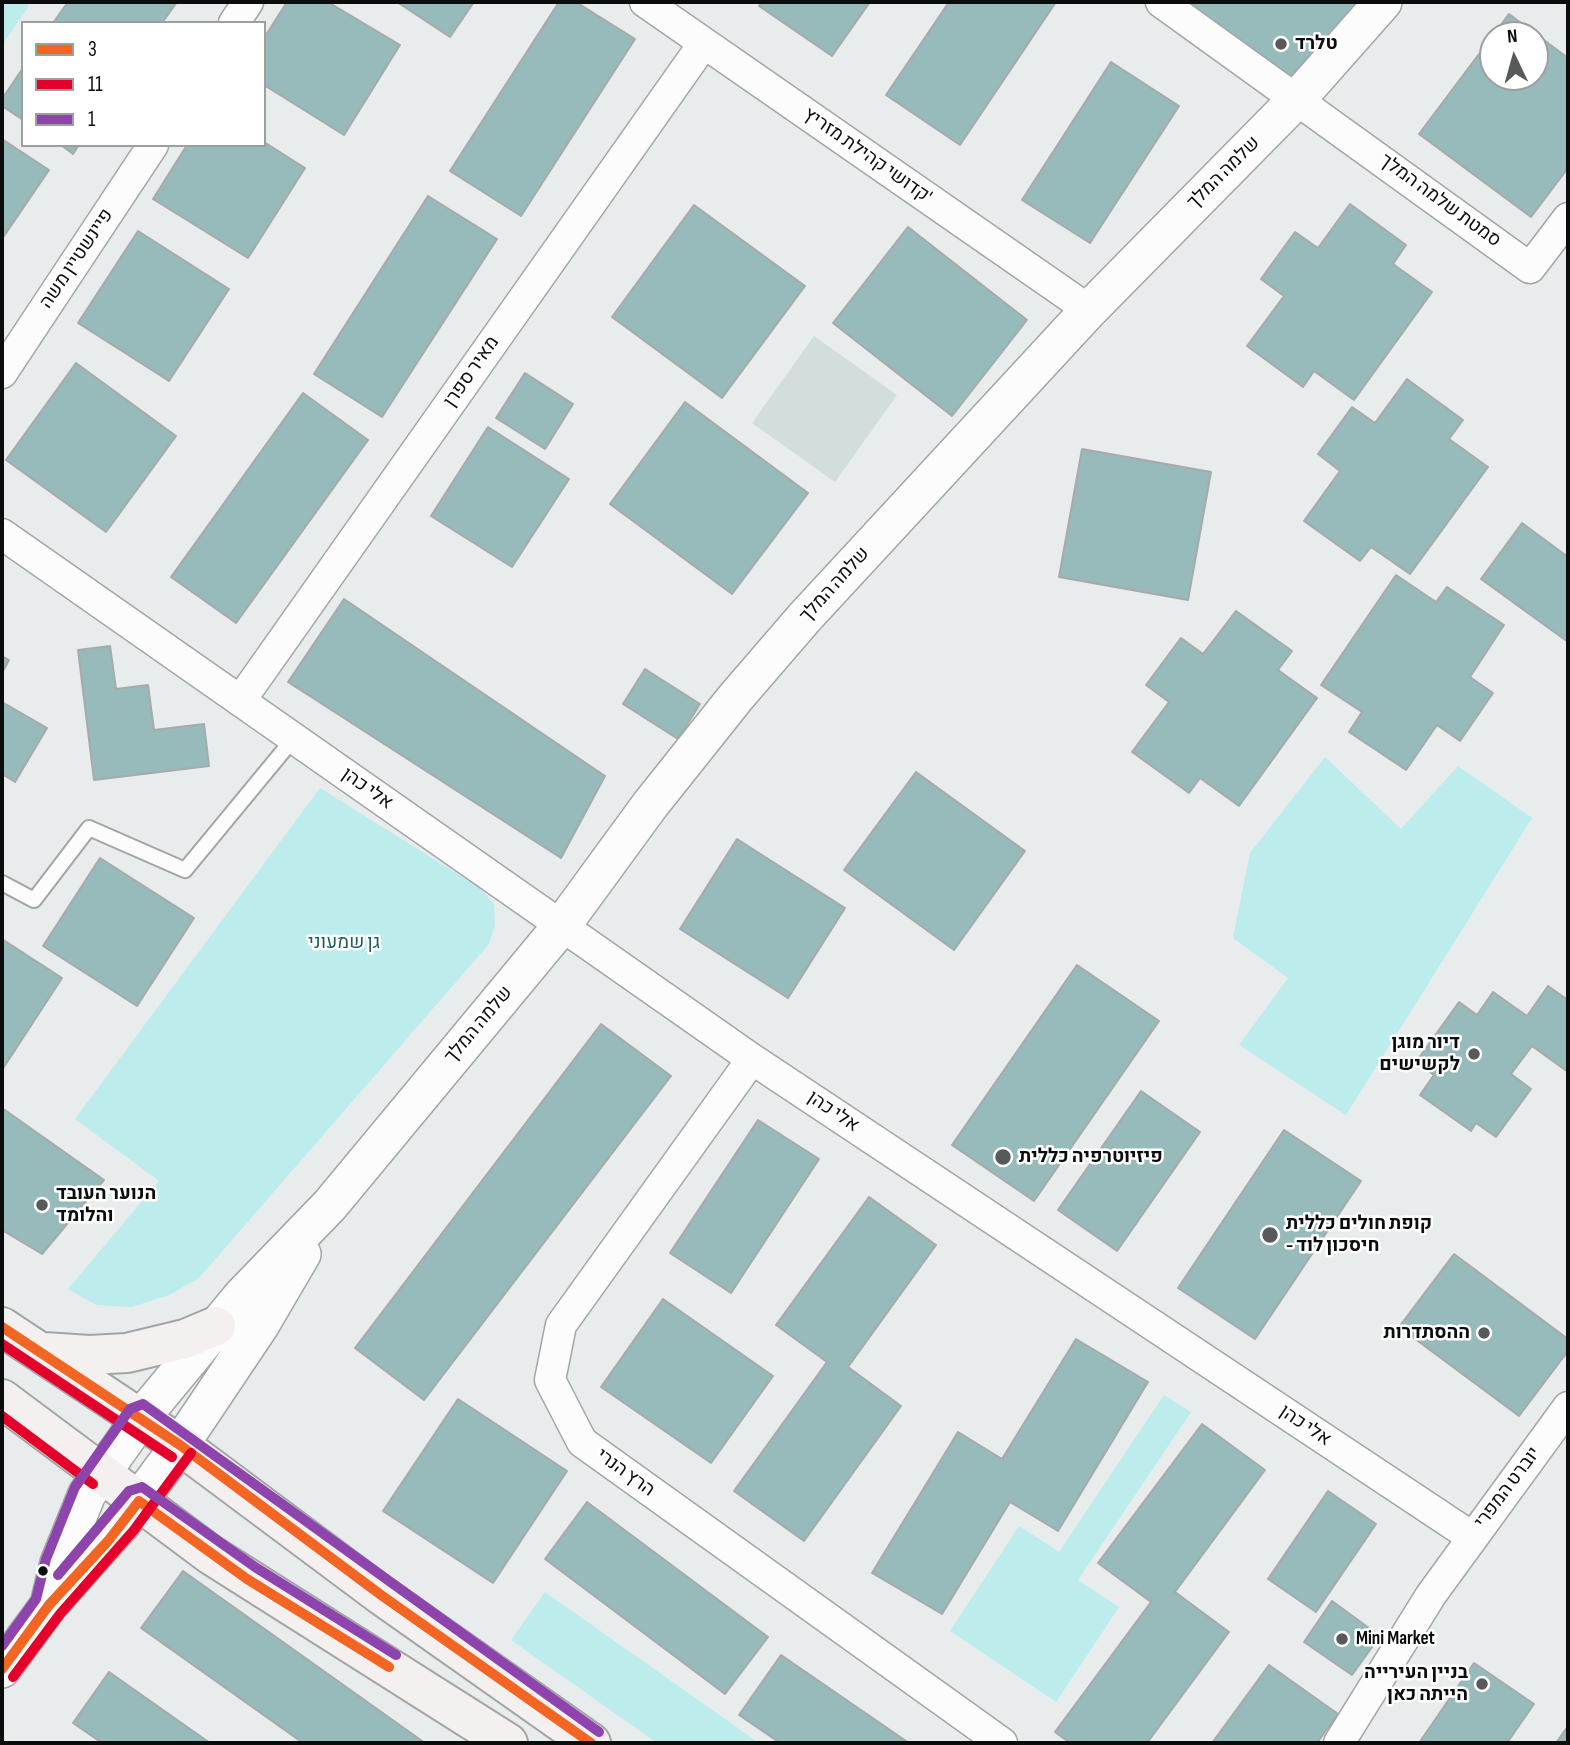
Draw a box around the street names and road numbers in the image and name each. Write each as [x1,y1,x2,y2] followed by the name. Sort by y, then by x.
[798,103,936,209] street label: קדושי קהילת מזריץ'
[1183,132,1265,214] street label: שלמה המלך
[1375,149,1505,253] street label: סמטת שלמה המלך
[35,205,119,313] street label: פיינשטיין משה
[439,332,505,412] street label: מאיר ספרן
[795,543,875,627] street label: שלמה המלך
[337,763,397,815] street label: אלי כהן
[440,982,518,1068] street label: שלמה המלך
[803,1086,863,1138] street label: אלי כהן
[1275,1400,1335,1452] street label: אלי כהן
[1470,1443,1546,1533] street label: יוברט המפרי
[591,1444,659,1502] street label: הרץ הנרי

